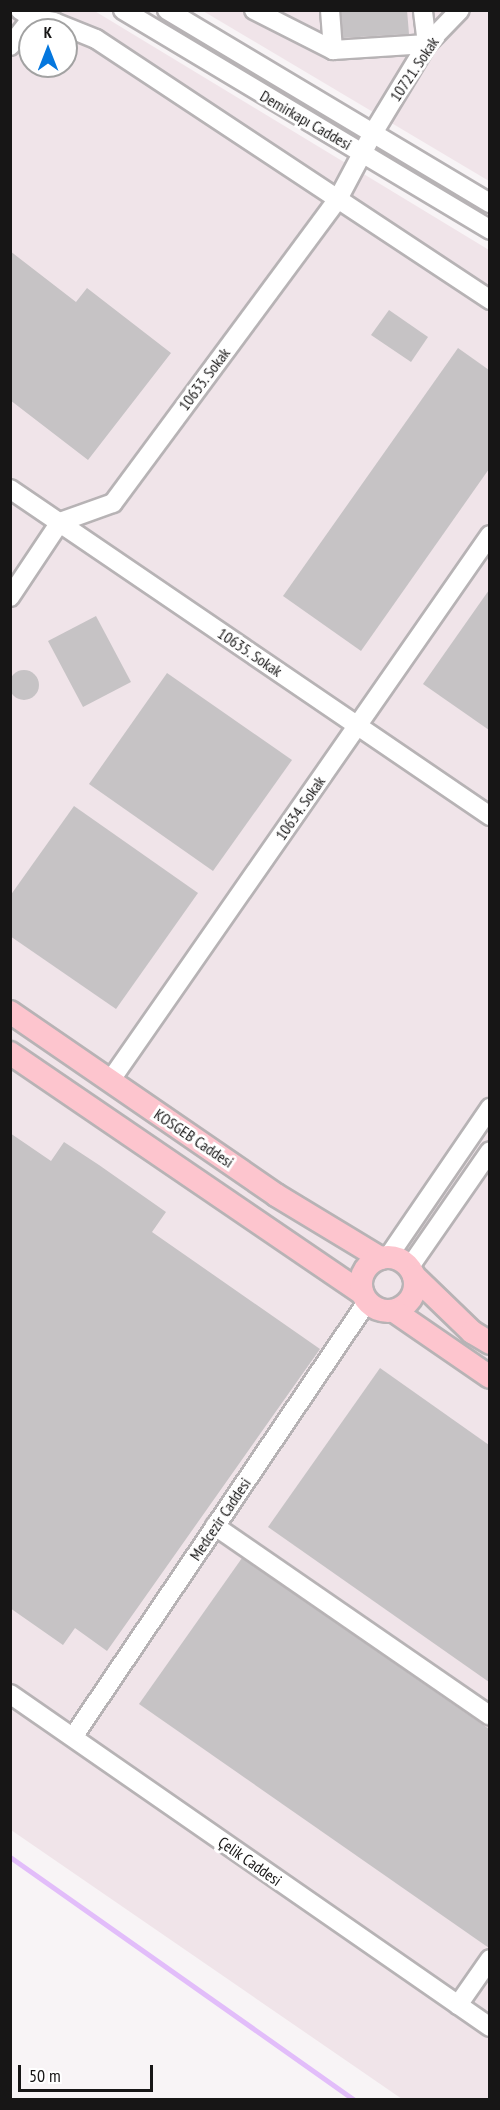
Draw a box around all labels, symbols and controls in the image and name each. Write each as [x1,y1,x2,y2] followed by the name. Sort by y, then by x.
[18,18,78,78] north arrow
[44,22,52,42] text: K
[385,33,443,105] street label: 10721. Sokak
[257,86,355,154] street label: Demirkapı Caddesi
[174,343,234,415] street label: 10633. Sokak
[214,623,286,681] street label: 10635. Sokak
[271,772,329,844] street label: 10634. Sokak
[151,1104,237,1172] street label: KOSGEB Caddesi
[185,1474,255,1564] street label: Medcezir Caddesi
[215,1832,285,1890] street label: Çelik Caddesi
[21,2053,156,2091] scale bar
[29,2064,61,2087] text: 50 m

